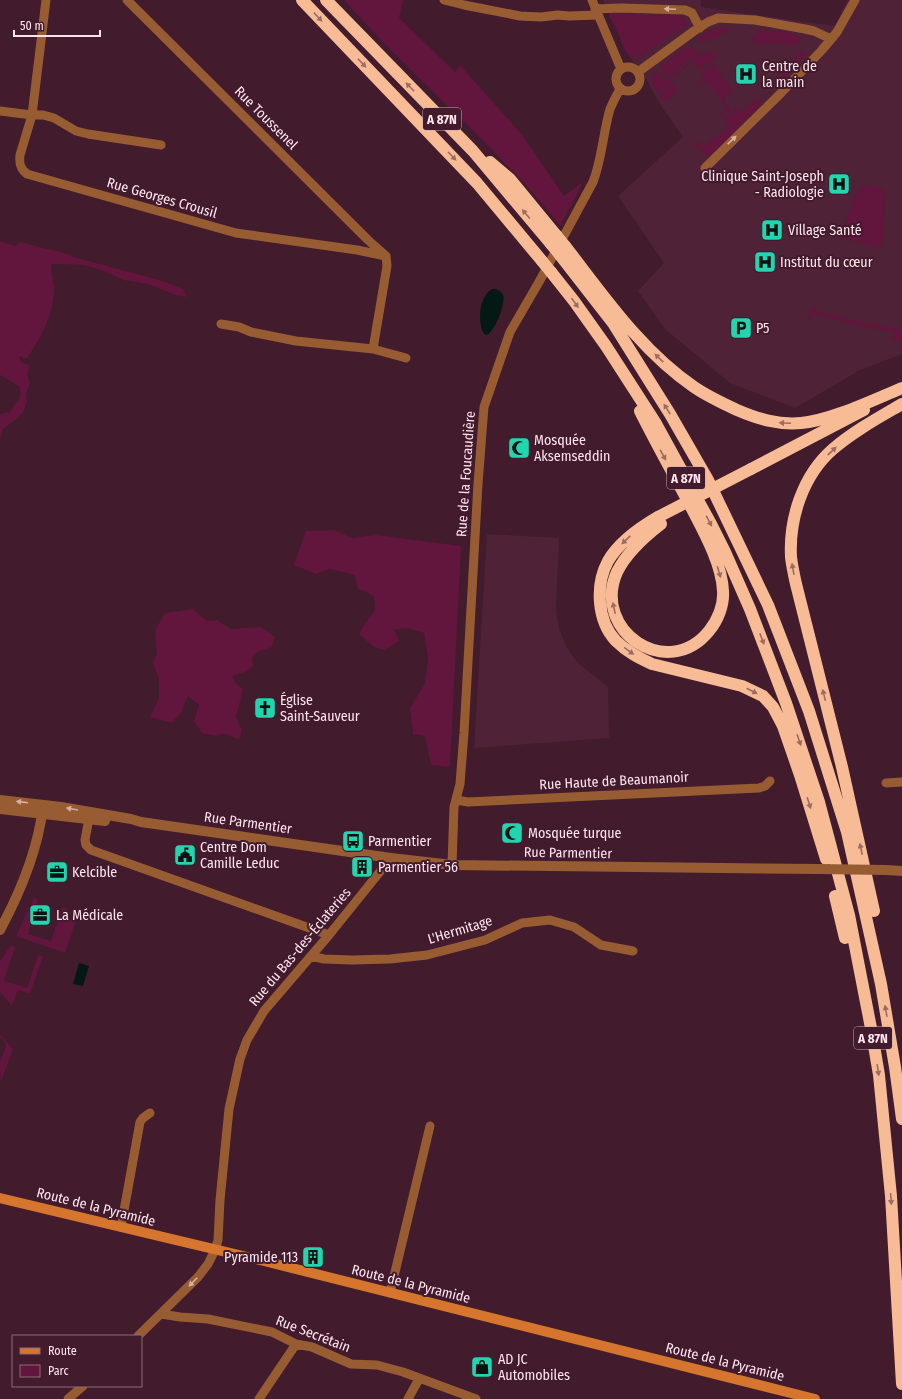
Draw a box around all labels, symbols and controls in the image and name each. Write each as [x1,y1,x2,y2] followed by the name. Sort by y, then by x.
[664,5,676,12] one-way arrow
[14,12,100,38] scale bar
[313,13,322,22] one-way arrow
[20,19,44,33] text: 50 m
[357,58,367,68] one-way arrow
[762,58,817,91] place label: Centre de la main
[733,61,759,87] hospital icon: Centre de la main
[405,82,415,92] one-way arrow
[231,83,301,153] street label: Rue Toussenel
[423,108,461,130] road number: A 87N
[727,135,737,145] one-way arrow
[447,152,456,161] one-way arrow
[701,168,824,201] place label: Clinique Saint-Joseph - Radiologie
[826,171,852,197] hospital icon: Clinique Saint-Joseph - Radiologie
[105,174,219,222] street label: Rue Georges Crousil
[522,209,531,219] one-way arrow
[759,217,785,243] hospital icon: Village Santé
[788,222,862,239] place label: Village Santé
[752,249,778,275] hospital icon: Institut du cœur
[780,254,873,271] place label: Institut du cœur
[571,297,579,308] one-way arrow
[728,315,754,341] parking icon: P5
[756,320,770,337] place label: P5
[654,354,664,363] one-way arrow
[663,403,670,415] one-way arrow
[453,410,479,538] street label: Rue de la Foucaudière
[779,419,791,426] one-way arrow
[534,432,610,465] place label: Mosquée Aksemseddin
[506,435,532,461] mosque icon: Mosquée Aksemseddin
[827,446,837,455] one-way arrow
[659,449,666,461] one-way arrow
[667,467,705,489] road number: A 87N
[706,515,712,526] one-way arrow
[621,535,631,544] one-way arrow
[790,563,796,575] one-way arrow
[716,566,722,578] one-way arrow
[610,602,616,614] one-way arrow
[759,634,765,646] one-way arrow
[624,647,634,655] one-way arrow
[746,687,758,694] one-way arrow
[821,689,827,701] one-way arrow
[280,691,360,725] place label: Église Saint-Sauveur
[252,695,278,721] church icon: Église Saint-Sauveur
[796,734,802,746] one-way arrow
[539,769,689,793] street label: Rue Haute de Beaumanoir
[807,798,813,810] one-way arrow
[16,799,28,806] one-way arrow
[66,806,78,812] one-way arrow
[203,808,293,838] street label: Rue Parmentier
[499,820,525,846] mosque icon: Mosquée turque
[528,825,621,842] place label: Mosquée turque
[340,828,366,854] bus stop icon: Parmentier
[368,833,431,850] place label: Parmentier
[200,839,279,872] place label: Centre Dom Camille Leduc
[172,842,198,868] public building icon: Centre Dom Camille Leduc
[857,843,863,855] one-way arrow
[524,844,612,862] street label: Rue Parmentier
[349,854,375,880] building icon: Parmentier 56
[44,859,70,885] office icon: Kelcible
[378,859,458,876] place label: Parmentier 56
[72,864,117,881] place label: Kelcible
[245,884,355,1010] street label: Rue du Bas-des-Éclateries
[27,902,53,928] office icon: La Médicale
[56,907,123,924] place label: La Médicale
[426,912,494,948] street label: L'Hermitage
[883,1005,889,1017] one-way arrow
[854,1027,892,1049] road number: A 87N
[875,1064,881,1076] one-way arrow
[35,1184,157,1230] street label: Route de la Pyramide
[888,1193,895,1205] one-way arrow
[300,1244,326,1270] building icon: Pyramide 113
[224,1249,298,1266] place label: Pyramide 113
[350,1261,472,1307] street label: Route de la Pyramide
[188,1277,198,1287] one-way arrow
[273,1312,353,1356] street label: Rue Secrétain
[12,1335,142,1387] legend
[664,1339,786,1385] street label: Route de la Pyramide
[48,1344,77,1358] text: Route
[498,1351,570,1384] place label: AD JC Automobiles
[469,1354,495,1380] shop icon: AD JC Automobiles
[48,1364,69,1378] text: Parc

